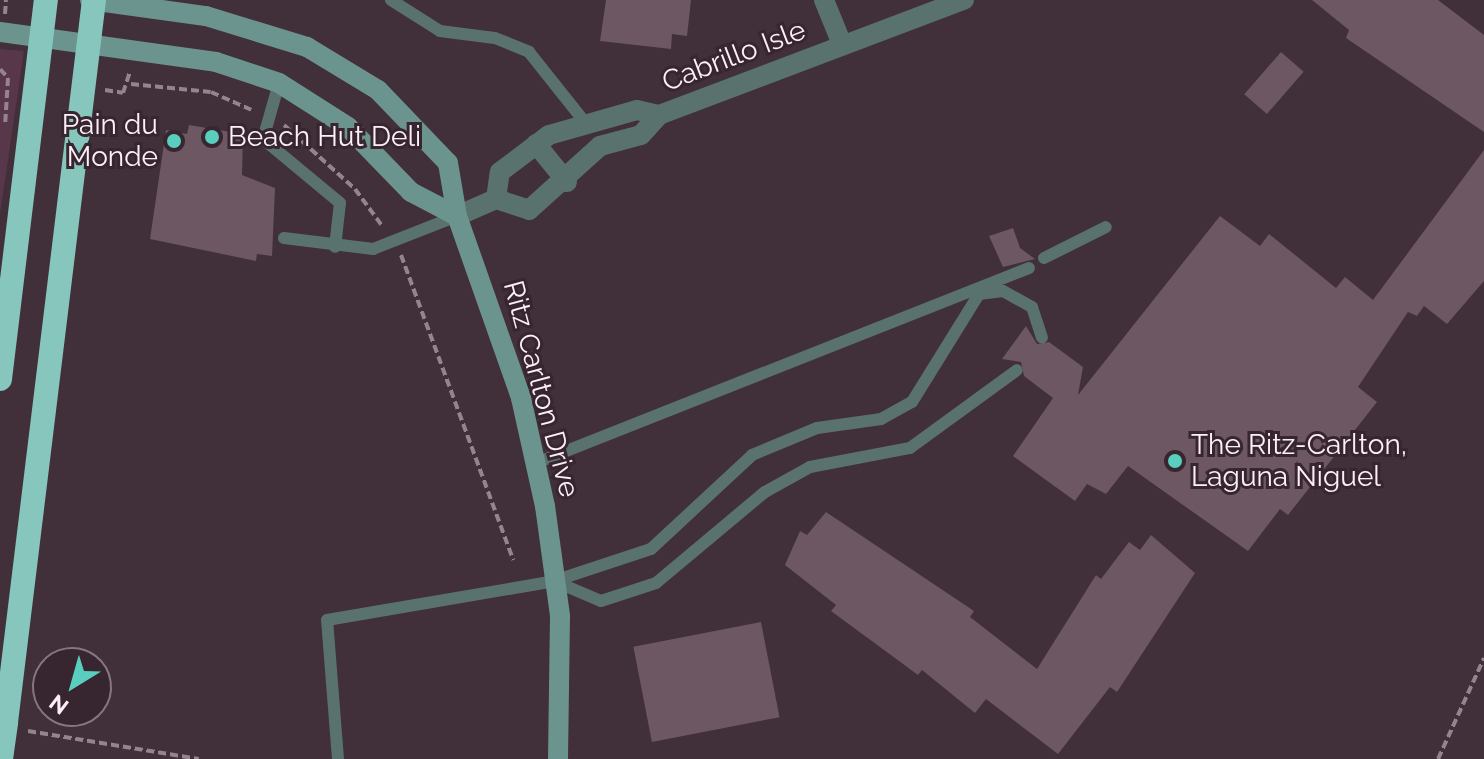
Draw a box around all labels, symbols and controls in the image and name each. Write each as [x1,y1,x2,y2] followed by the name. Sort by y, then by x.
[657,13,811,99] street label: Cabrillo Isle
[62,108,158,174] place label: Pain du Monde
[228,120,421,154] place label: Beach Hut Deli
[203,128,221,146] marker: Beach Hut Deli
[165,132,183,150] marker: Pain du Monde
[496,277,586,501] street label: Ritz Carlton Drive
[1191,428,1407,494] place label: The Ritz-Carlton, Laguna Niguel
[1166,452,1184,470] marker: The Ritz-Carlton, Laguna Niguel
[32,647,112,727] north arrow
[44,689,73,720] text: N

